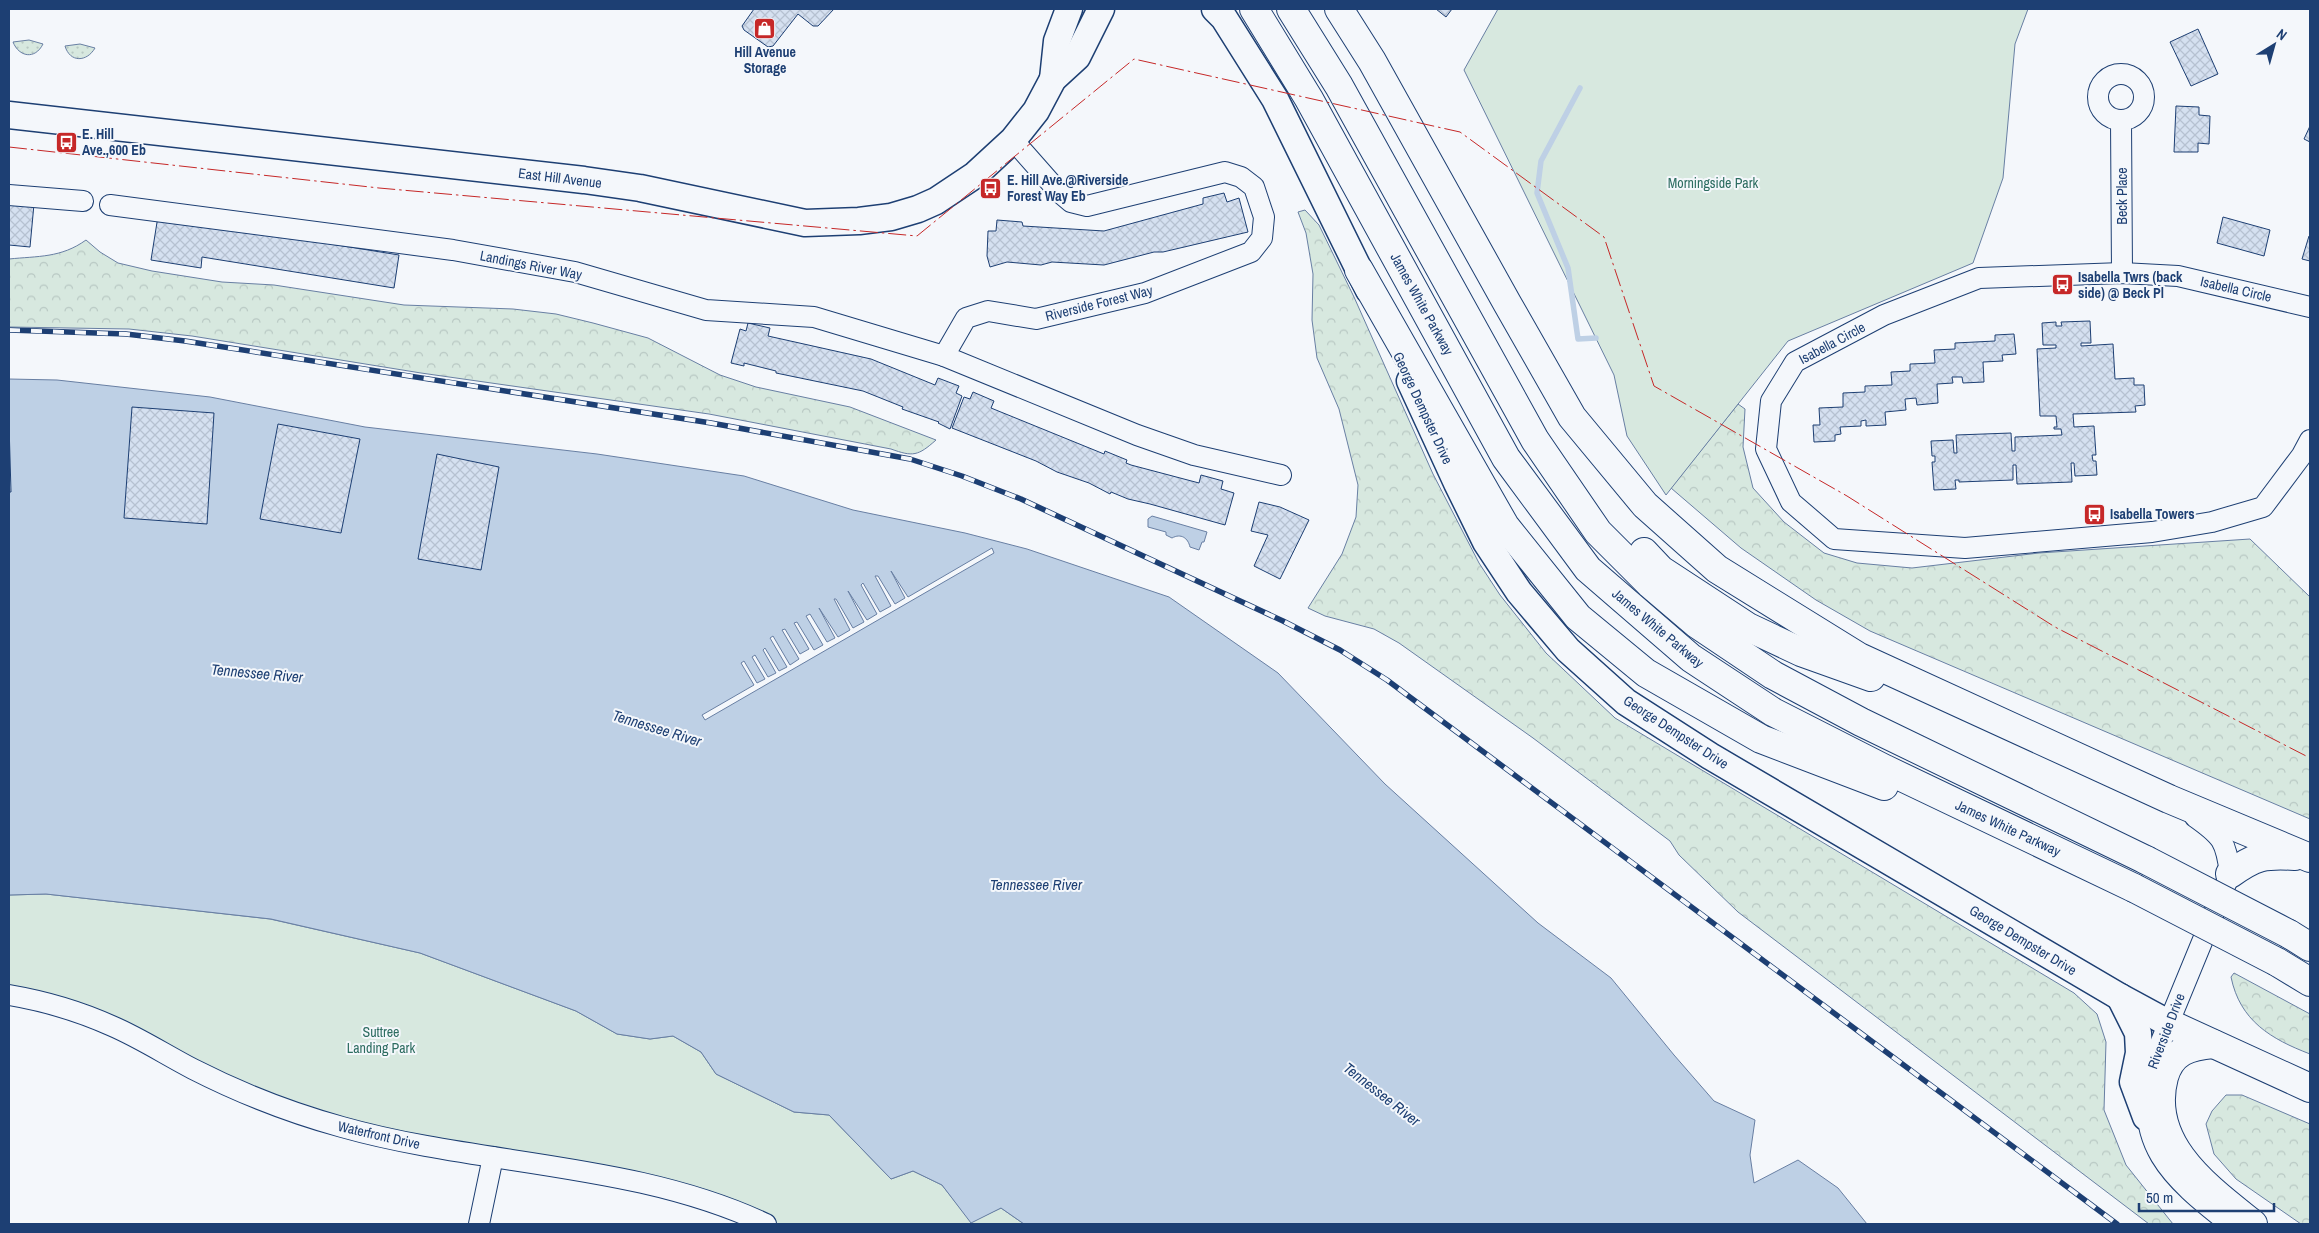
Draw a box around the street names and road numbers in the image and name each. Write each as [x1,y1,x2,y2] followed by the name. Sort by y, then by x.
[517,164,603,192] street label: East Hill Avenue
[2113,167,2131,225] street label: Beck Place
[478,246,584,284] street label: Landings River Way
[1386,250,1458,359] street label: James White Parkway
[2199,272,2273,306] street label: Isabella Circle
[1043,281,1155,325] street label: Riverside Forest Way
[1796,318,1868,368] street label: Isabella Circle
[1389,349,1457,467] street label: George Dempster Drive
[1608,584,1708,672] street label: James White Parkway
[1620,691,1732,773] street label: George Dempster Drive
[1952,796,2064,860] street label: James White Parkway
[1966,901,2080,979] street label: George Dempster Drive
[2143,991,2189,1071] street label: Riverside Drive
[336,1117,422,1153] street label: Waterfront Drive

